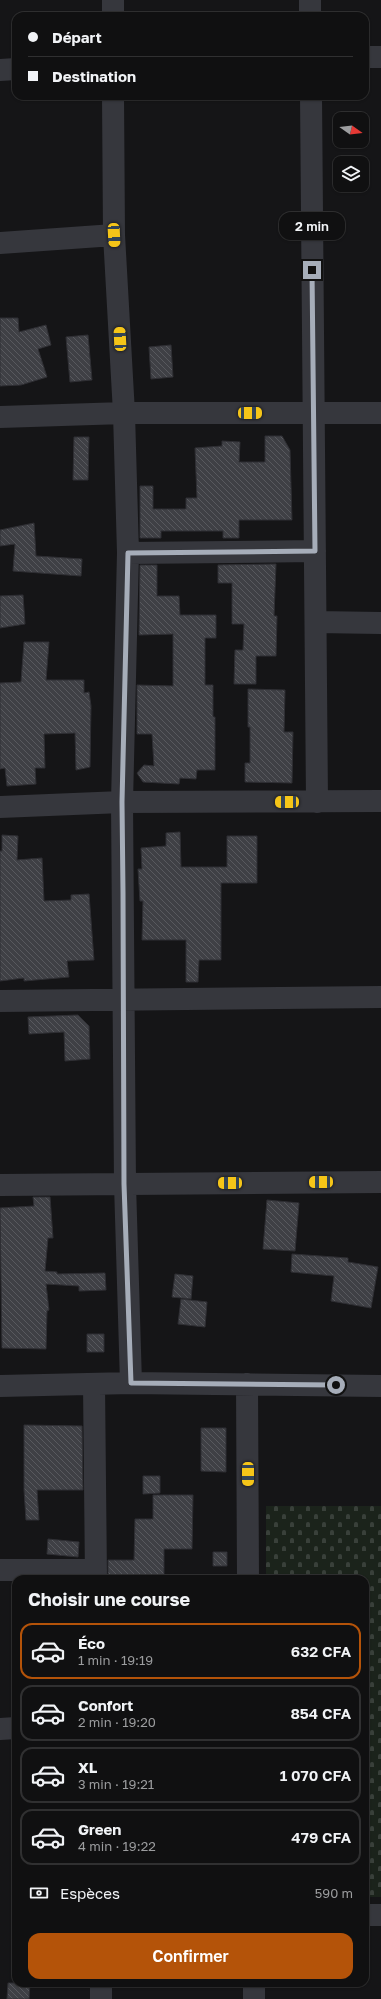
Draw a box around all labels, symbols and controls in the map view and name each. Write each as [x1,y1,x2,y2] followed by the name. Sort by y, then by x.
[52,28,102,46] text: Départ
[52,67,136,85] text: Destination
[333,112,369,148] north arrow
[333,112,369,192] map controls
[333,156,369,192] button: layers
[279,212,345,240] callout: 2 min
[295,218,329,234] text: 2 min
[107,223,121,247] car
[303,261,321,279] route end
[113,327,127,351] car
[238,407,262,419] car
[275,796,299,808] car
[309,1176,333,1188] car
[218,1177,242,1189] car
[327,1376,345,1394] route start
[242,1462,254,1486] car
[28,1588,190,1610] text: Choisir une course
[30,1633,66,1669] icon: car
[78,1634,105,1652] text: Éco
[291,1642,351,1660] text: 632 CFA
[78,1652,153,1668] text: 1 min · 19:19
[30,1695,66,1731] icon: car
[78,1696,133,1714] text: Confort
[290,1704,351,1722] text: 854 CFA
[78,1714,156,1730] text: 2 min · 19:20
[30,1757,66,1793] icon: car
[78,1758,97,1776] text: XL
[280,1766,351,1784] text: 1 070 CFA
[78,1776,154,1792] text: 3 min · 19:21
[30,1819,66,1855] icon: car
[78,1820,121,1838] text: Green
[291,1828,351,1846] text: 479 CFA
[78,1838,156,1854] text: 4 min · 19:22
[28,1882,50,1904] icon: cash
[60,1884,120,1902] text: Espèces
[315,1885,353,1901] text: 590 m
[28,1933,353,1979] button: Confirmer

